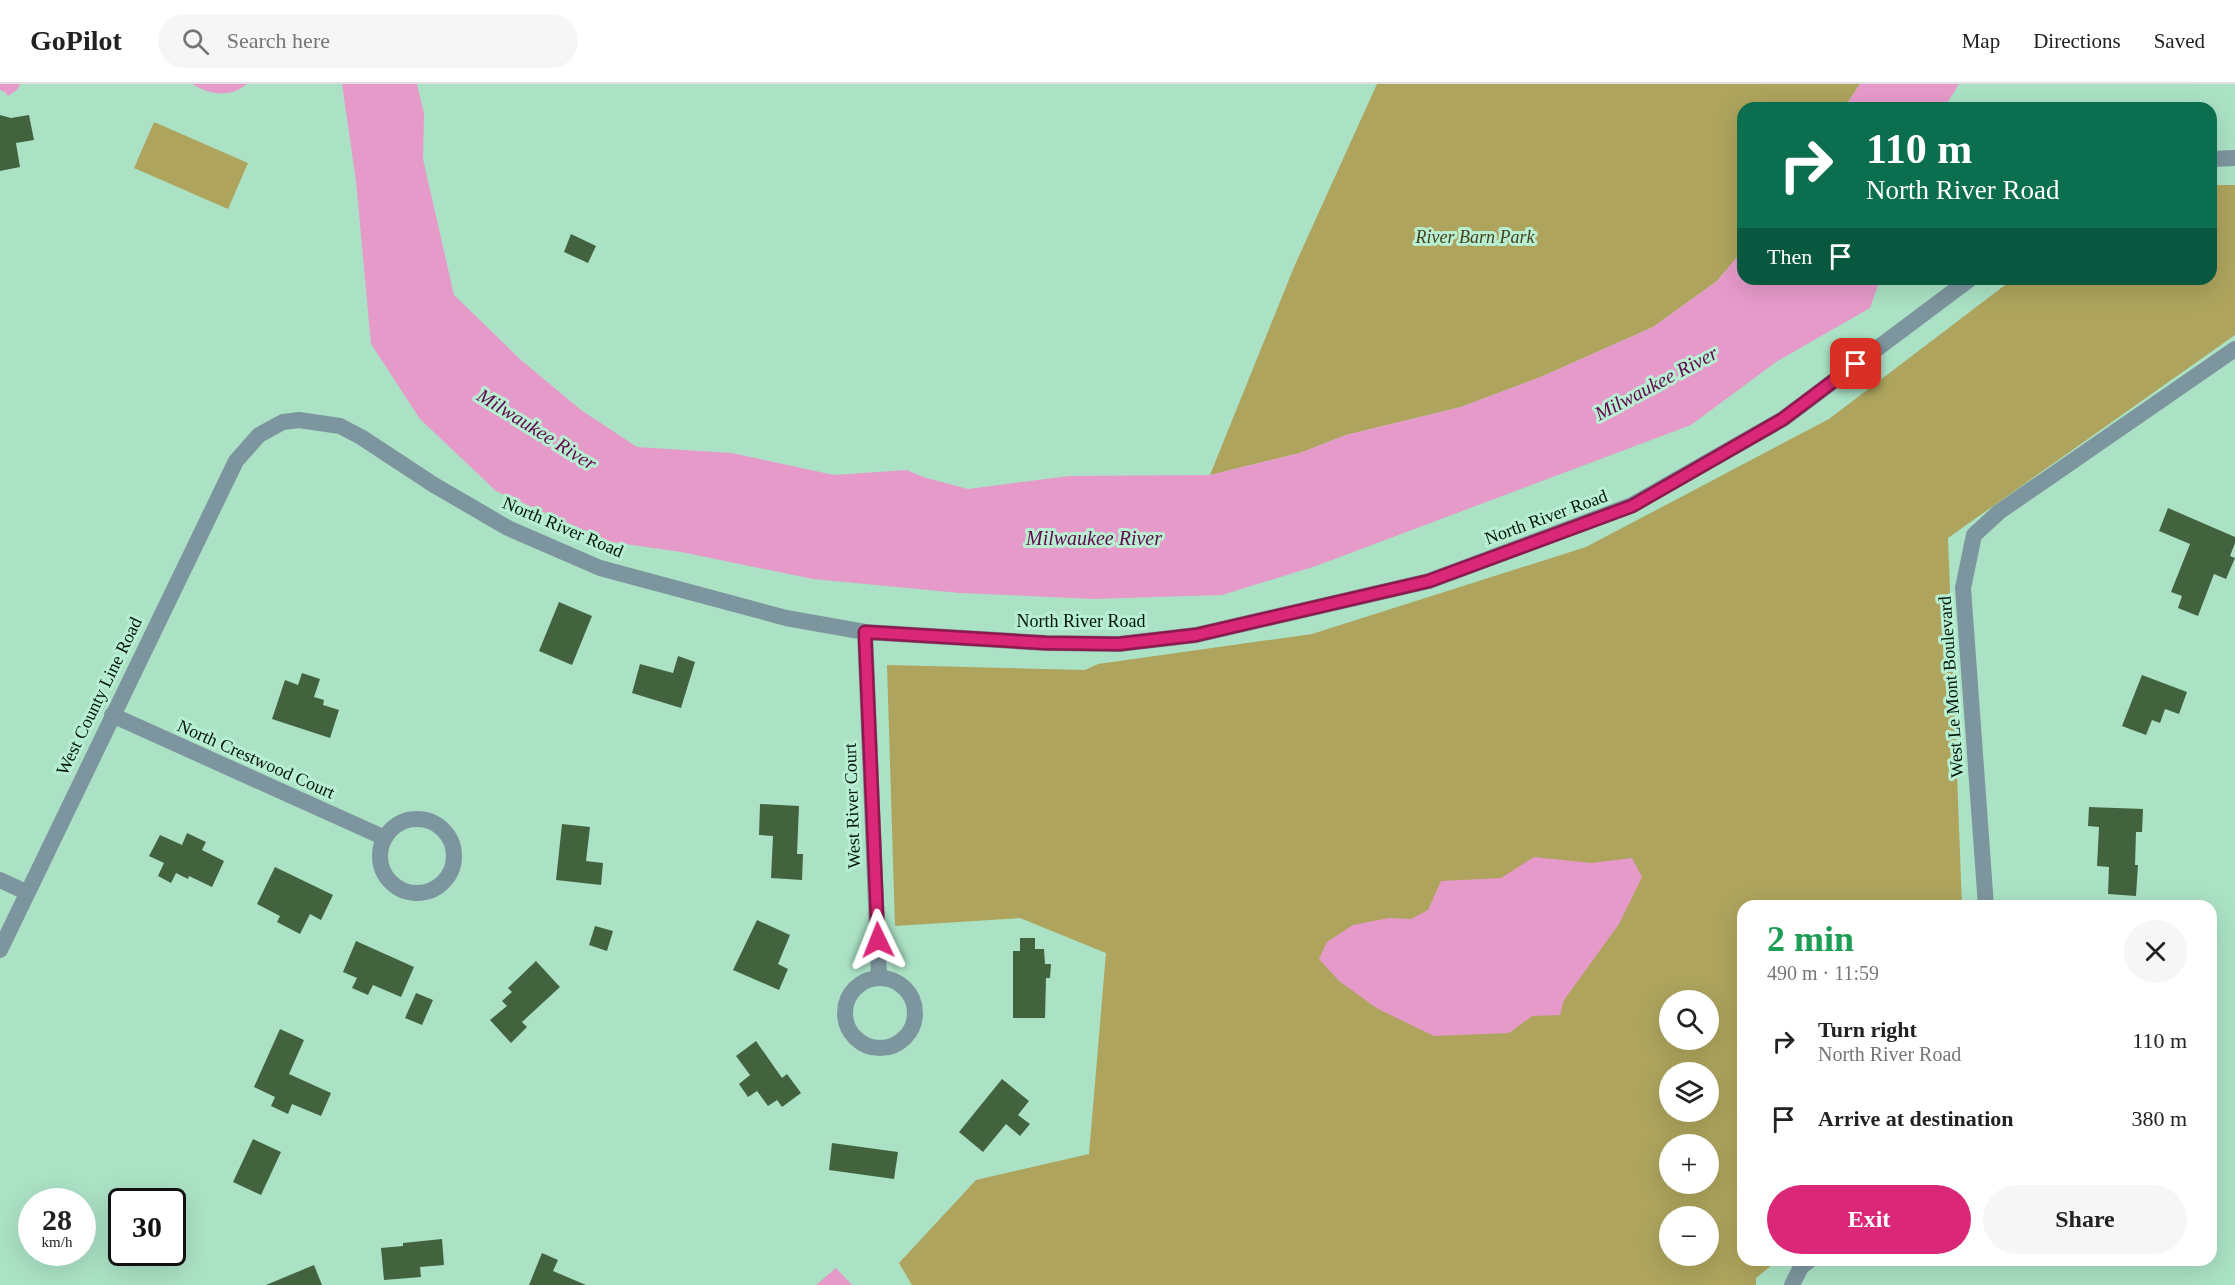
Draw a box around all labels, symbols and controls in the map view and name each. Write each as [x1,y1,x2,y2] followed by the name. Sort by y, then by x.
[158,14,578,68] search box
[30,25,122,56] text: GoPilot
[179,25,212,58] icon: search
[227,28,330,53] text: Search here
[1962,29,2000,53] text: Map
[2033,29,2121,53] text: Directions
[2154,29,2205,53] text: Saved
[1767,126,1845,204] icon: right
[1866,126,1972,172] text: 110 m
[1866,175,2059,205] text: North River Road
[1415,227,1535,247] park label: River Barn Park
[1824,240,1857,273] icon: arrive
[1767,244,1812,269] text: Then
[1830,338,1881,389] pin
[1590,341,1721,425] water label: Milwaukee River
[1839,347,1872,380] icon: arrive
[473,383,601,474] water label: Milwaukee River
[1482,486,1610,548] street label: North River Road
[500,493,626,561] street label: North River Road
[1025,527,1162,549] water label: Milwaukee River
[1935,596,1967,778] street label: West Le Mont Boulevard
[1017,611,1145,631] street label: North River Road
[52,614,146,778] street label: West County Line Road
[174,715,338,803] street label: North Crestwood Court
[840,743,864,869] street label: West River Court
[846,908,910,972] position arrow
[1767,919,1854,959] text: 2 min
[2124,920,2187,983] button: close
[1767,962,1879,984] text: 490 m · 11:59
[1659,990,1719,1266] map controls
[1659,990,1719,1050] button: search
[1818,1017,1917,1042] text: Turn right
[1767,1025,1800,1058] icon: right
[2132,1028,2187,1053] text: 110 m
[1818,1043,1961,1065] text: North River Road
[1659,1062,1719,1122] button: layers
[1767,1103,1800,1136] icon: arrive
[1818,1106,2014,1131] text: Arrive at destination
[2131,1106,2187,1131] text: 380 m
[1659,1134,1719,1194] button: +
[1767,1185,1971,1254] button: Exit
[1983,1185,2187,1254] button: Share
[108,1188,186,1266] speed limit sign: 30
[42,1203,72,1236] text: 28
[1659,1206,1719,1266] button: −
[42,1234,72,1250] text: km/h

